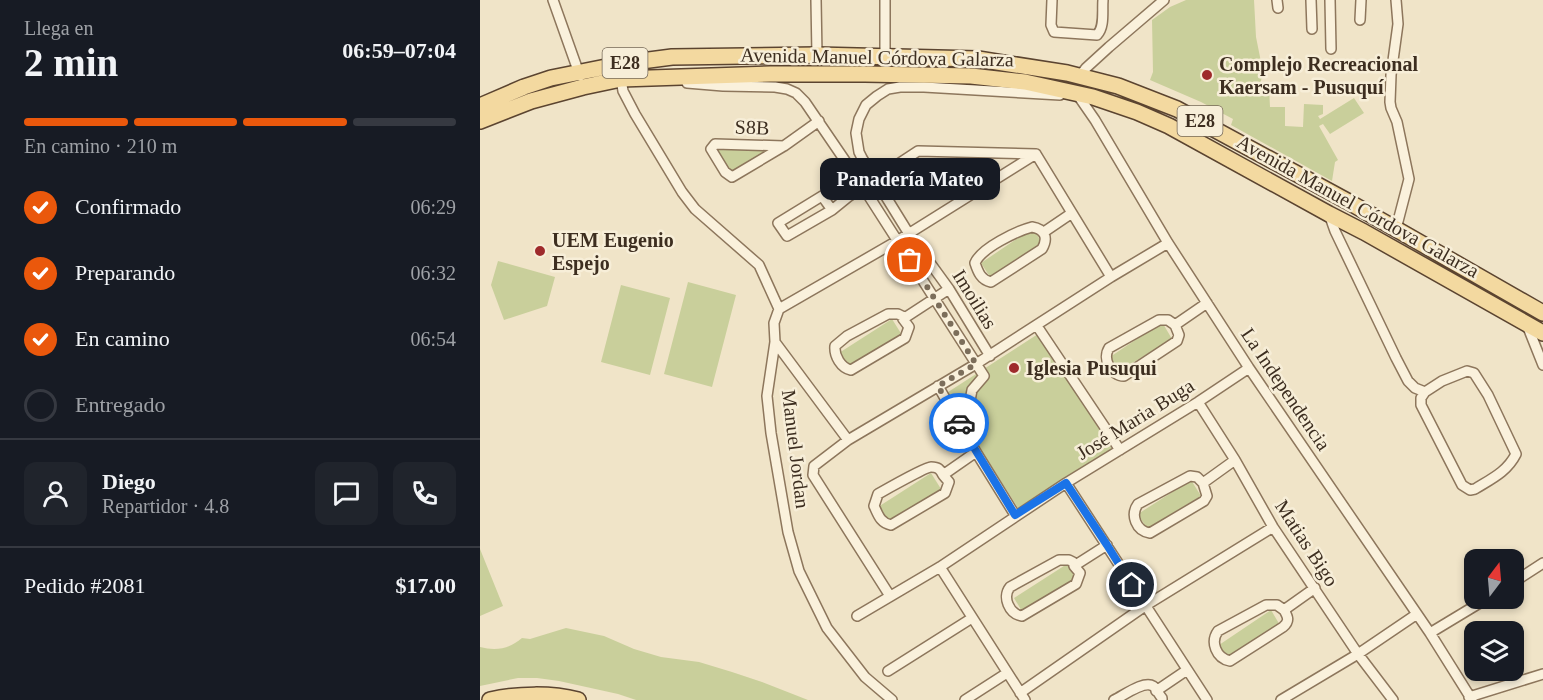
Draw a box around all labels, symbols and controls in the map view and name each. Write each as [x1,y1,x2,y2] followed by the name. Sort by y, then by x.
[24,17,93,39] text: Llega en
[342,38,456,63] text: 06:59–07:04
[24,41,118,84] text: 2 min
[740,44,1014,70] street label: Avenida Manuel Córdova Galarza
[602,48,648,78] road number: E28
[1219,53,1418,99] place label: Complejo Recreacional Kaersam - Pusuquí
[1200,68,1214,82] marker: Complejo Recreacional Kaersam - Pusuquí
[1178,106,1222,136] road number: E28
[734,115,770,139] street label: S8B
[1233,130,1483,282] street label: Avenida Manuel Córdova Galarza
[24,135,177,157] text: En camino · 210 m
[820,158,1000,200] callout: Panadería Mateo
[836,168,984,190] text: Panadería Mateo
[24,191,57,224] icon: check
[75,194,181,219] text: Confirmado
[410,196,456,218] text: 06:29
[552,229,674,275] place label: UEM Eugenio Espejo
[884,234,935,285] pin
[893,243,926,276] icon: bag
[533,244,547,258] marker: UEM Eugenio Espejo
[24,257,57,290] icon: check
[75,260,175,285] text: Preparando
[410,262,456,284] text: 06:32
[948,265,1002,333] street label: Imoilias
[24,323,57,356] icon: check
[1236,324,1335,455] street label: La Independencia
[75,326,170,351] text: En camino
[410,328,456,350] text: 06:54
[1026,357,1157,380] place label: Iglesia Pusuqui
[1007,361,1021,375] marker: Iglesia Pusuqui
[1072,374,1198,465] street label: José Maria Buga
[778,388,814,510] street label: Manuel Jordan
[75,392,165,417] text: Entregado
[929,393,989,453] courier
[943,407,976,440] icon: car
[24,462,87,525] button: person
[315,462,378,525] button: chat
[393,462,456,525] button: phone
[102,469,156,494] text: Diego
[102,495,229,517] text: Repartidor · 4.8
[1270,496,1343,591] street label: Matias Bigo
[1464,549,1524,609] north arrow
[1464,549,1524,681] map controls
[1106,559,1157,610] pin
[1115,568,1148,601] icon: home
[24,573,146,598] text: Pedido #2081
[396,573,456,598] text: $17.00
[1464,621,1524,681] button: layers

